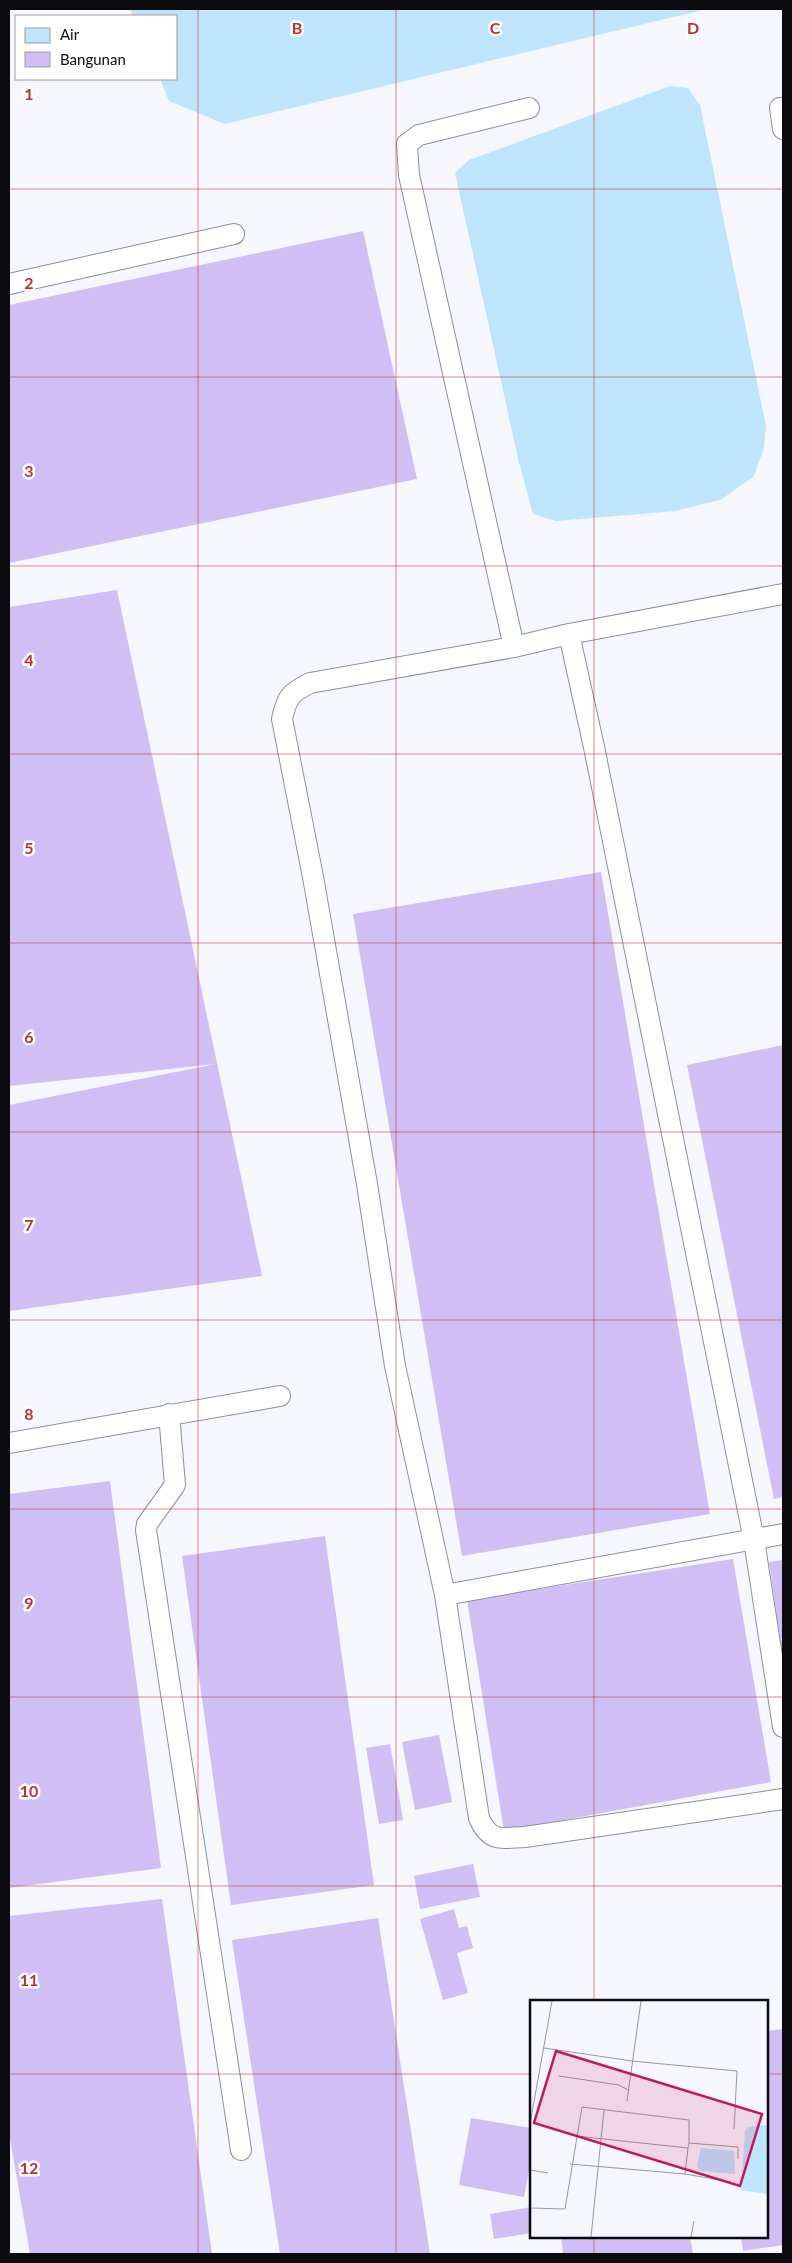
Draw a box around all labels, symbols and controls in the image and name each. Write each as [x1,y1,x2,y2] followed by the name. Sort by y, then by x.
[15,15,178,80] legend
[292,18,302,37] text: B
[490,18,501,37] text: C
[687,18,699,37] text: D
[60,25,80,43] text: Air
[60,50,126,68] text: Bangunan
[24,84,34,103] text: 1
[24,273,34,292] text: 2
[24,461,34,480] text: 3
[24,650,34,669] text: 4
[24,838,34,857] text: 5
[24,1027,34,1046] text: 6
[24,1215,34,1234] text: 7
[24,1404,34,1423] text: 8
[24,1593,34,1612] text: 9
[20,1781,38,1800] text: 10
[20,1970,38,1989] text: 11
[530,2000,767,2238] inset map
[20,2158,38,2177] text: 12

